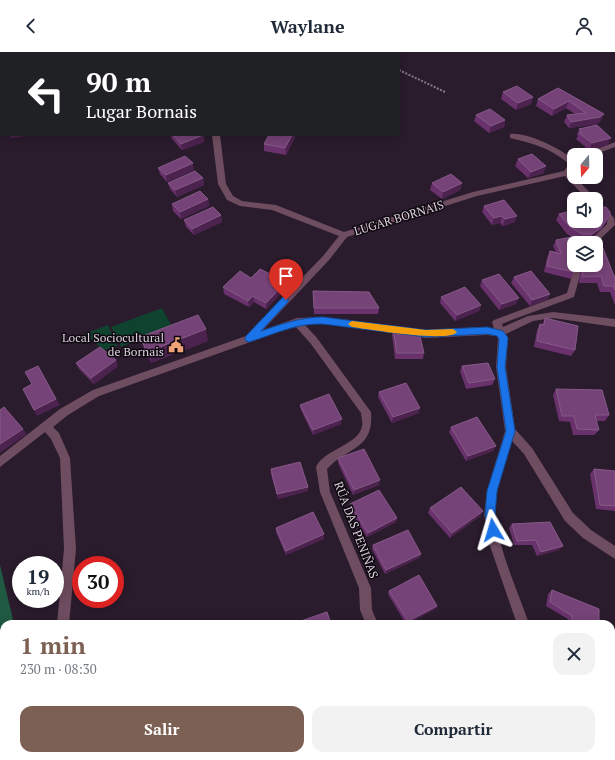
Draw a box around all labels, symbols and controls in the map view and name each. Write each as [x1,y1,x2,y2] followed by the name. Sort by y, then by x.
[270,14,345,38] text: Waylane
[20,15,42,37] icon: back
[573,15,595,37] icon: person
[86,63,151,100] text: 90 m
[20,68,72,120] icon: left
[86,99,197,123] text: Lugar Bornais
[567,148,603,184] north arrow
[567,148,603,272] map controls
[567,192,603,228] button: sound
[352,197,446,238] street label: LUGAR BORNAIS
[567,236,603,272] button: layers
[269,259,303,300] pin
[275,265,297,287] icon: arrive
[62,330,164,359] place label: Local Sociocultural de Bornais
[167,336,185,354] public building icon: Local Sociocultural de Bornais
[331,479,382,580] street label: RÚA DAS PENIÑAS
[472,509,514,551] position arrow
[72,556,124,608] speed limit sign: 30
[27,563,49,590] text: 19
[26,585,50,598] text: km/h
[20,629,86,661] text: 1 min
[553,633,595,675] button: close
[20,660,97,678] text: 230 m · 08:30
[20,706,304,752] button: Salir
[312,706,595,752] button: Compartir

